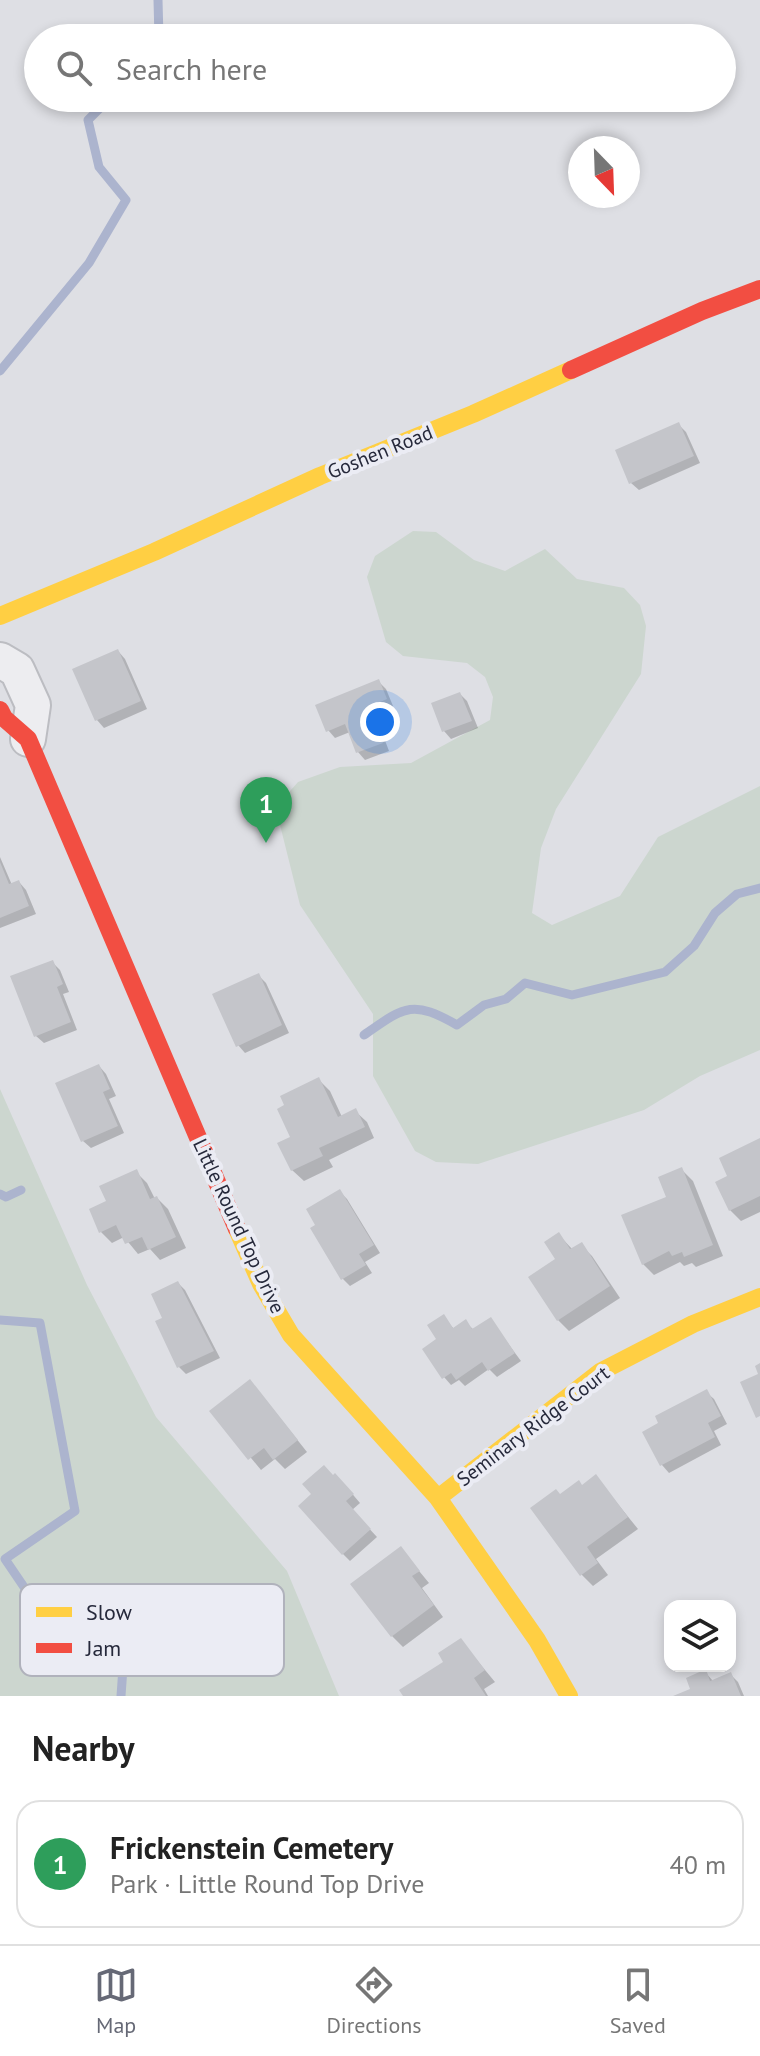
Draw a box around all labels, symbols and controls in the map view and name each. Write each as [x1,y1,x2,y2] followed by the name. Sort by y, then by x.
[24,24,736,112] search box
[52,46,96,90] icon: search
[116,49,267,88] text: Search here
[568,136,640,208] north arrow
[324,419,436,485] street label: Goshen Road
[360,702,400,742] your location
[240,777,292,843] pin: 1
[187,1135,291,1317] street label: Little Round Top Drive
[451,1360,615,1492] street label: Seminary Ridge Court
[20,1584,284,1676] legend
[86,1598,132,1626] text: Slow
[664,1600,736,1672] map controls
[664,1600,736,1672] button: layers
[85,1634,121,1662] text: Jam
[32,1726,134,1770] text: Nearby
[110,1828,393,1867] text: Frickenstein Cemetery
[53,1848,67,1881] text: 1
[670,1848,726,1881] text: 40 m
[110,1867,424,1900] text: Park · Little Round Top Drive
[94,1963,138,2039] tab: Map
[326,1963,422,2039] tab: Directions
[610,1963,666,2039] tab: Saved

